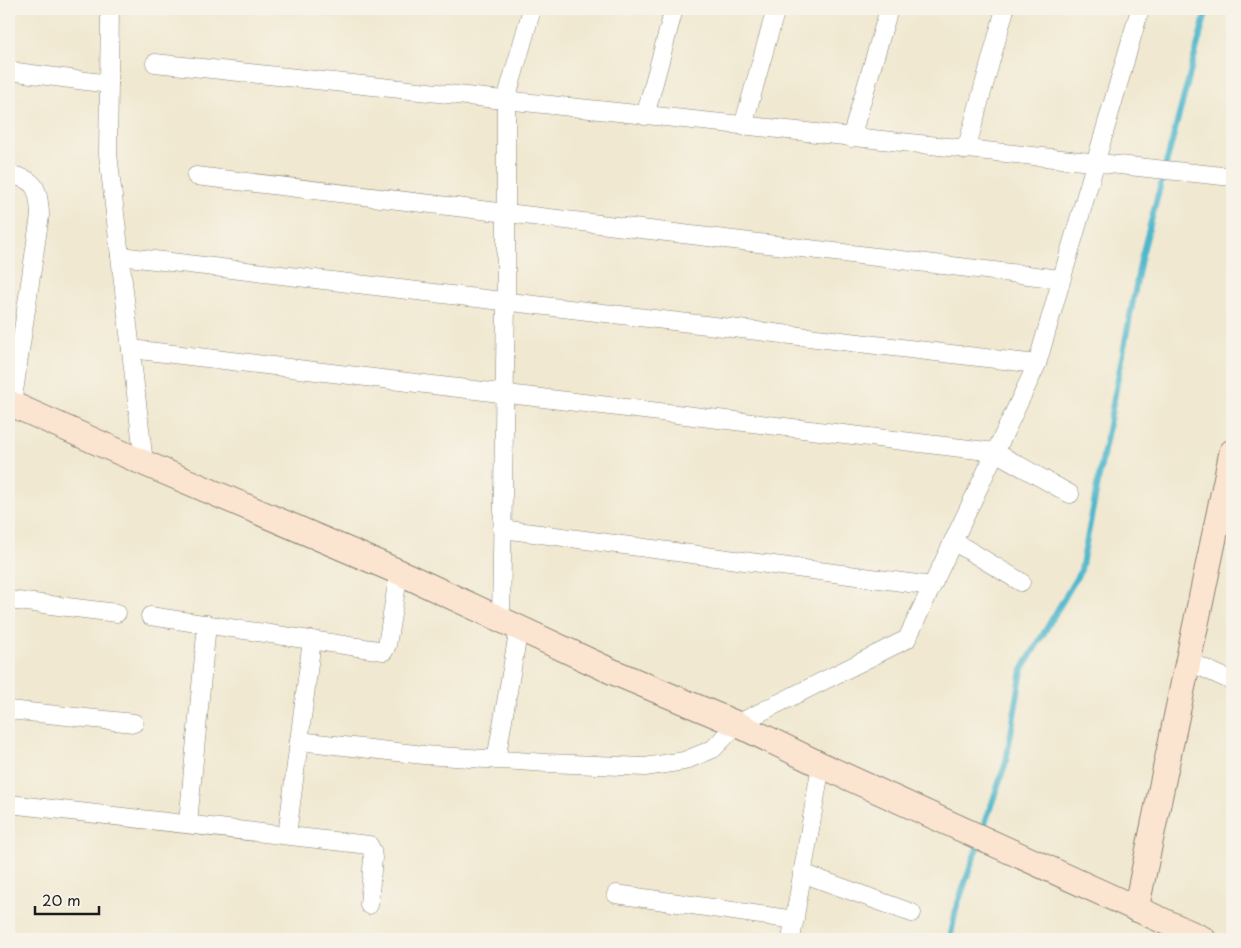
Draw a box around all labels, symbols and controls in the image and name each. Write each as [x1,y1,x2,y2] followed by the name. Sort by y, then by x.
[35,883,99,915] scale bar
[42,888,81,911] text: 20 m

